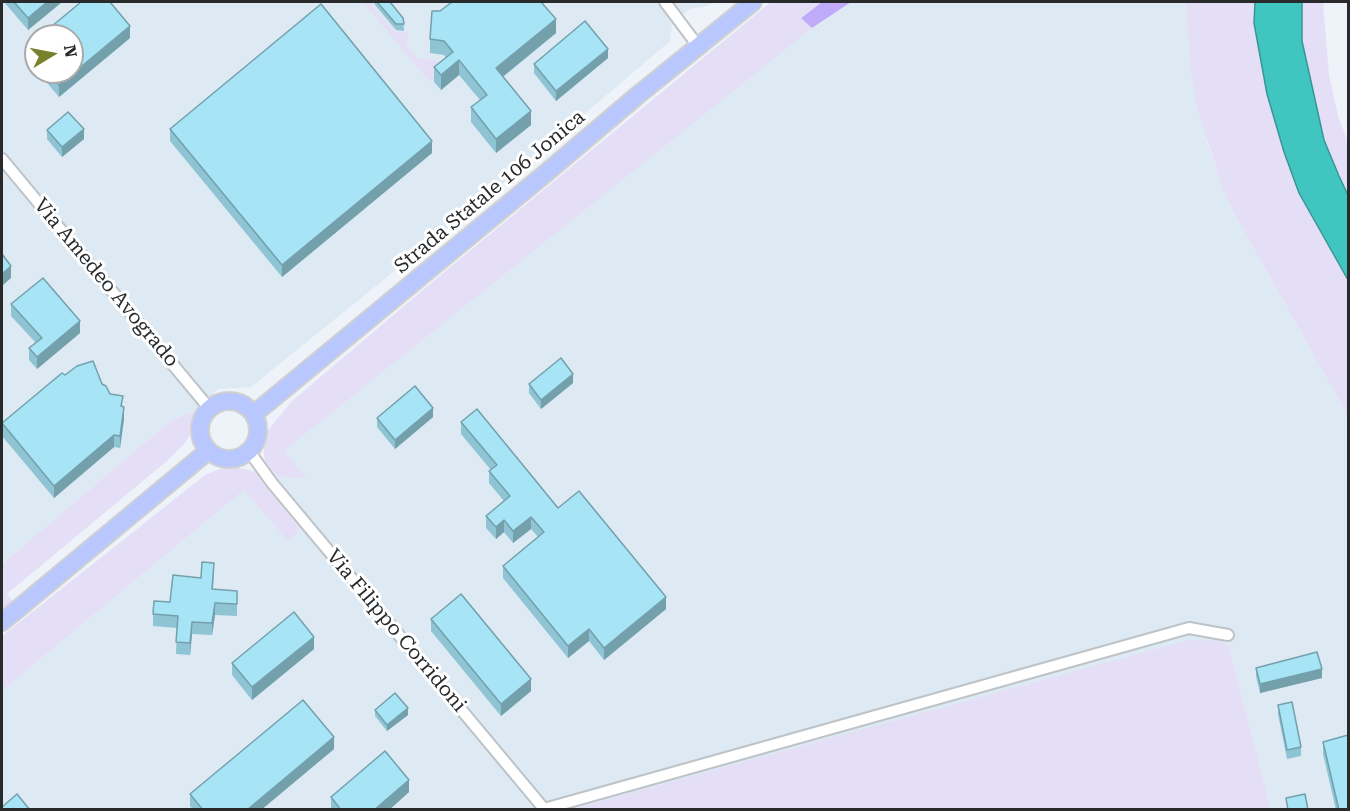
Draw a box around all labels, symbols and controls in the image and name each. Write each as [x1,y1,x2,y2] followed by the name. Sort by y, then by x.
[24,24,84,84] north arrow
[60,43,81,59] text: N
[390,105,590,279] street label: Strada Statale 106 Jonica
[28,194,184,372] street label: Via Amedeo Avogrado
[321,545,471,717] street label: Via Filippo Corridoni

